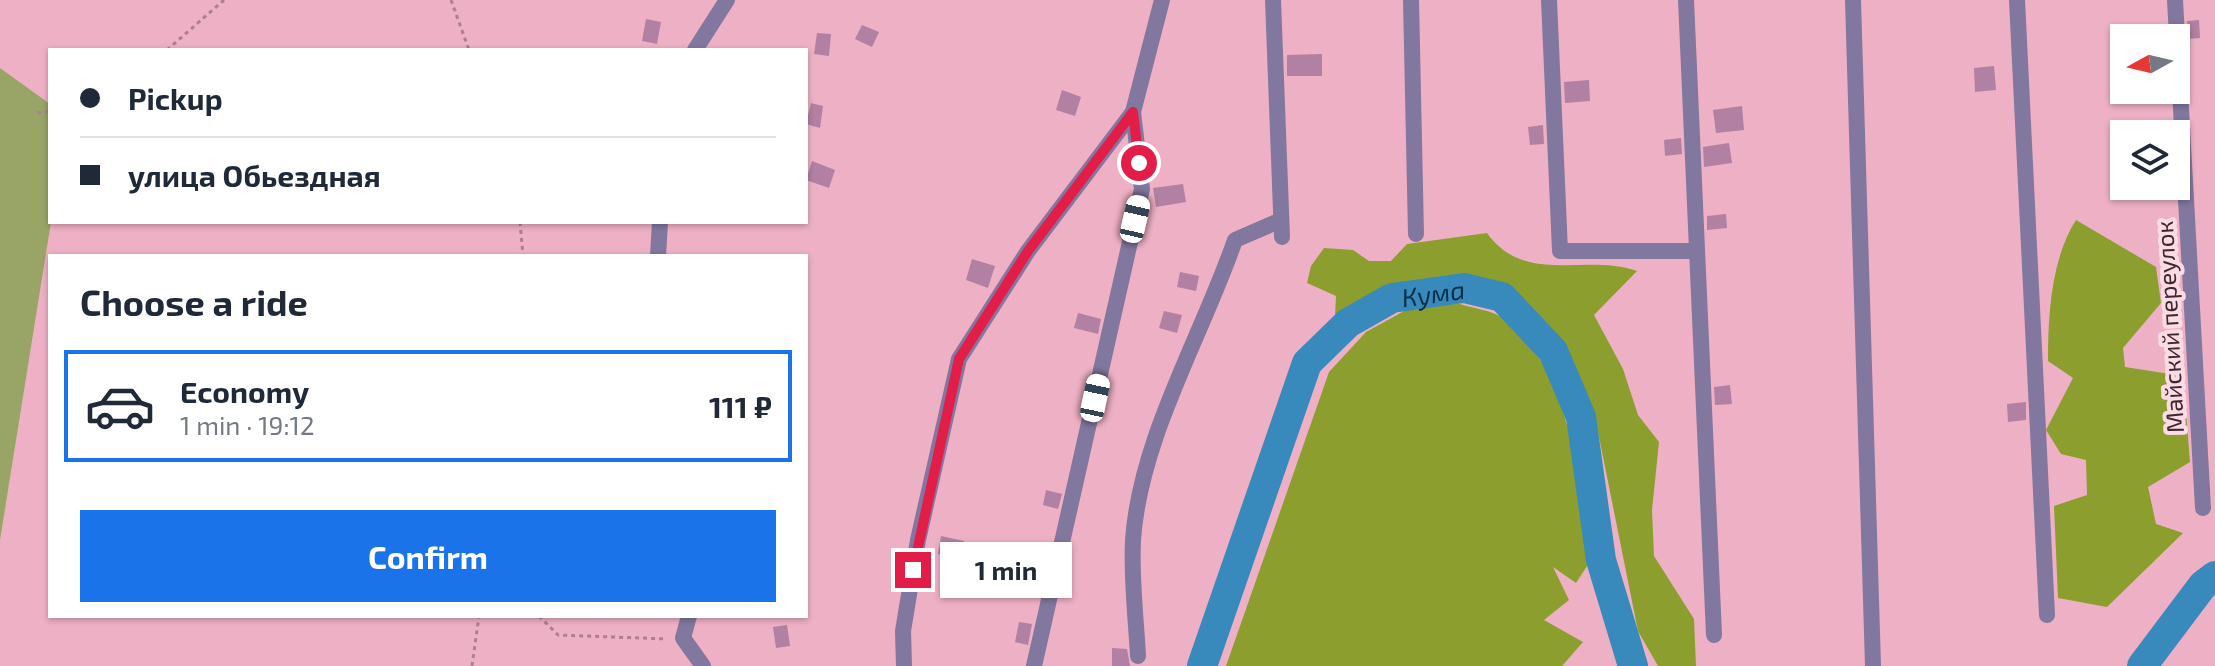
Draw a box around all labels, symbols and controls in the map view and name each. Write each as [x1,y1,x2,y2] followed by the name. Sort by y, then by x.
[2110,24,2190,104] north arrow
[2110,24,2190,200] map controls
[128,80,223,116] text: Pickup
[2110,120,2190,200] button: layers
[1121,145,1157,181] route start
[128,157,381,193] text: улица Обьездная
[1118,193,1152,245] car
[2149,220,2190,434] street label: Майский переулок
[1399,273,1467,312] water label: Кума
[80,280,308,323] text: Choose a ride
[84,370,156,442] icon: car
[1078,372,1112,424] car
[180,373,309,409] text: Economy
[709,388,772,424] text: 111 ₽
[180,409,315,440] text: 1 min · 19:12
[80,510,776,602] button: Confirm
[941,542,1073,598] callout: 1 min
[895,552,931,588] route end
[975,554,1037,585] text: 1 min

